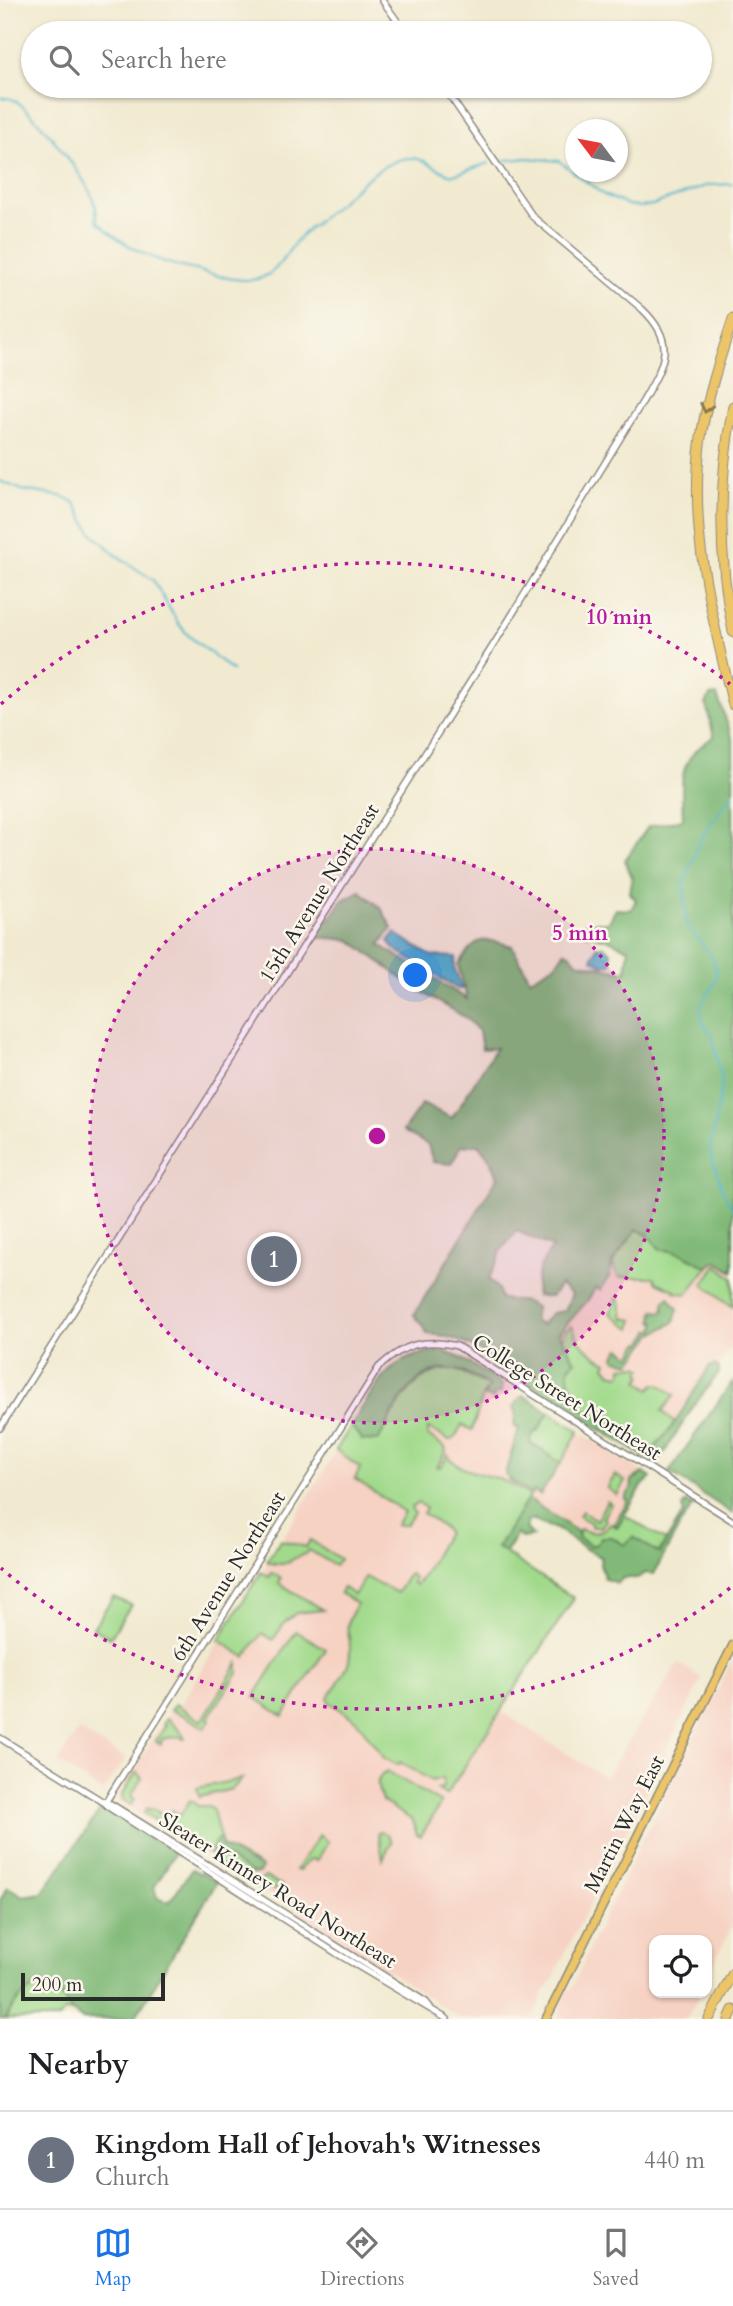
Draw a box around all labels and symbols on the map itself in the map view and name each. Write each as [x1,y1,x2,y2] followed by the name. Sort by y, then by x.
[565,119,628,182] north arrow
[700,402,715,414] one-way arrow
[586,603,653,632] text: 10 min
[252,798,387,988] street label: 15th Avenue Northeast
[552,919,608,948] text: 5 min
[398,958,432,992] your location
[365,1124,389,1148] centre of rings
[251,1233,297,1285] pin: 1
[467,1327,667,1468] street label: College Street Northeast
[164,1485,293,1667] street label: 6th Avenue Northeast
[577,1750,672,1898] street label: Martin Way East
[154,1805,402,1976] street label: Sleater Kinney Road Northeast
[21,1970,164,2002] scale bar

